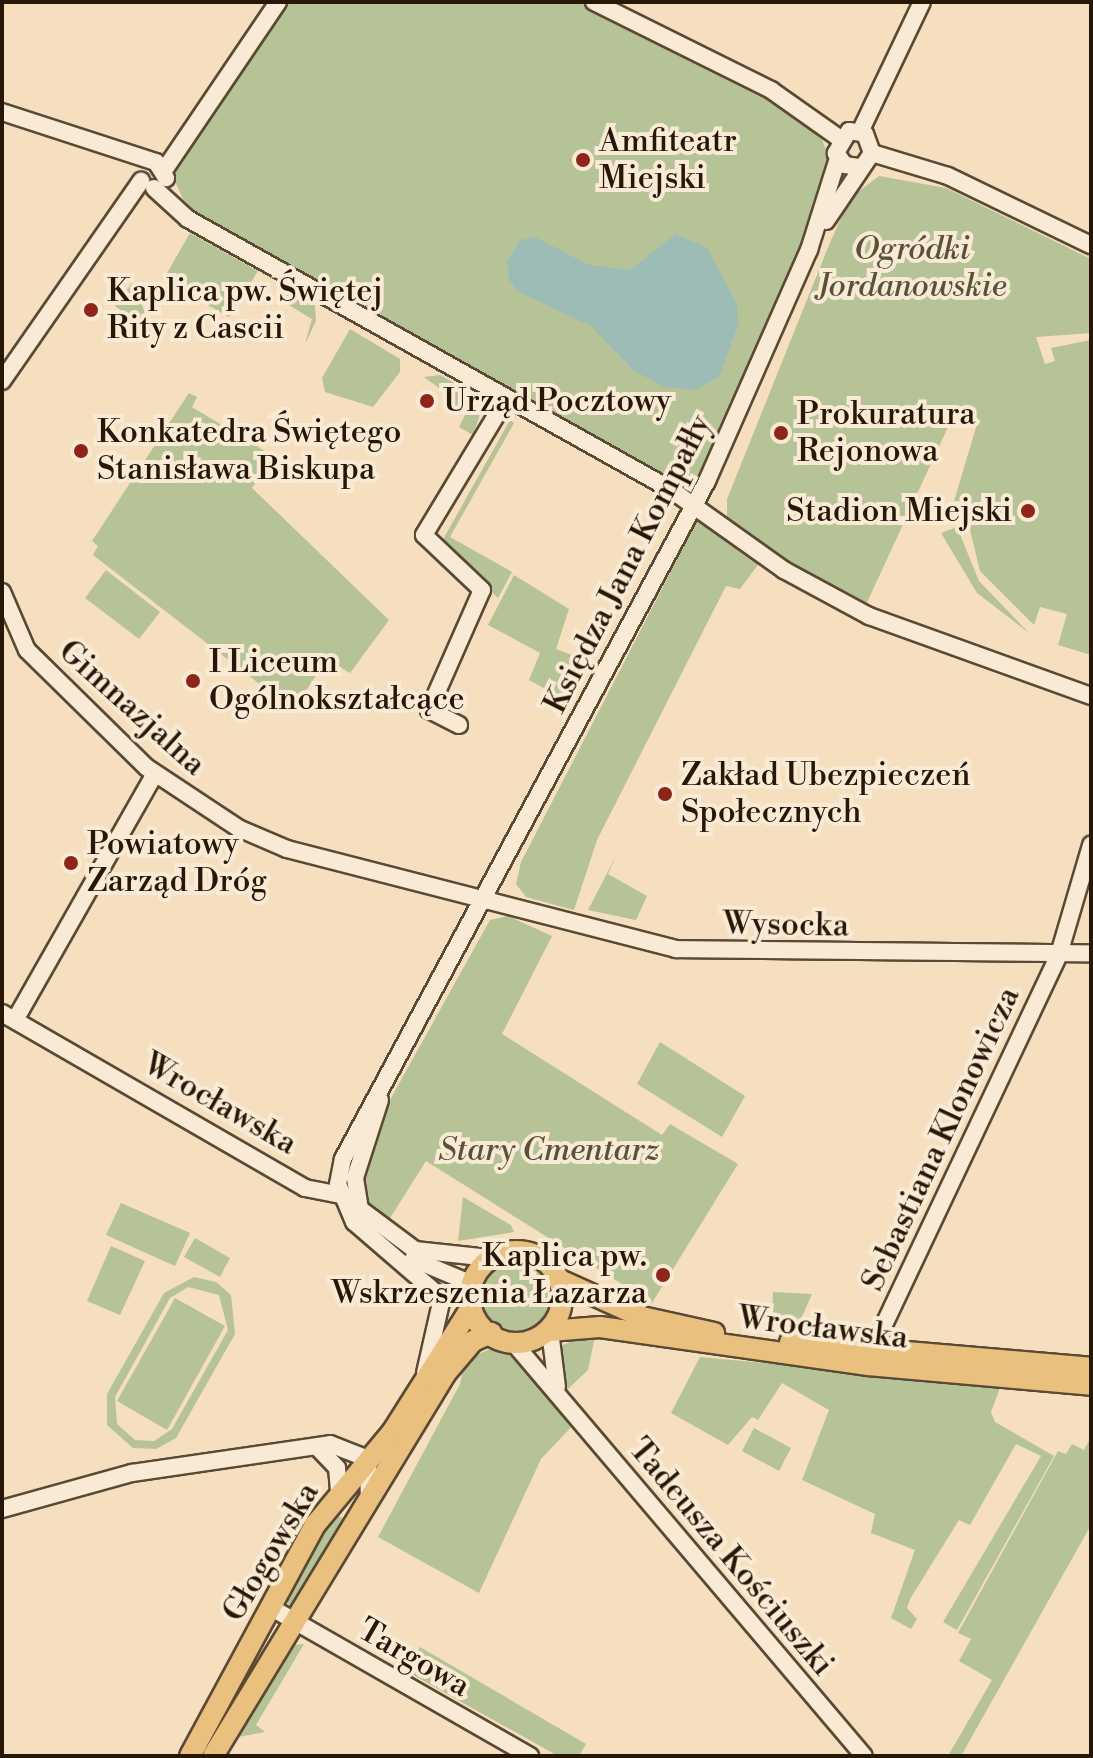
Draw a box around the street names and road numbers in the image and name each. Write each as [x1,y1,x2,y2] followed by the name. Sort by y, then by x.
[536,408,720,720] street label: Księdza Jana Kompałły
[51,632,213,784] street label: Gimnazjalna
[723,905,849,945] street label: Wysocka
[854,981,1028,1297] street label: Sebastiana Klonowicza
[136,1045,304,1163] street label: Wrocławska
[736,1299,910,1357] street label: Wrocławska
[620,1430,842,1684] street label: Tadeusza Kościuszki
[215,1475,327,1629] street label: Głogowska
[351,1611,477,1705] street label: Targowa

